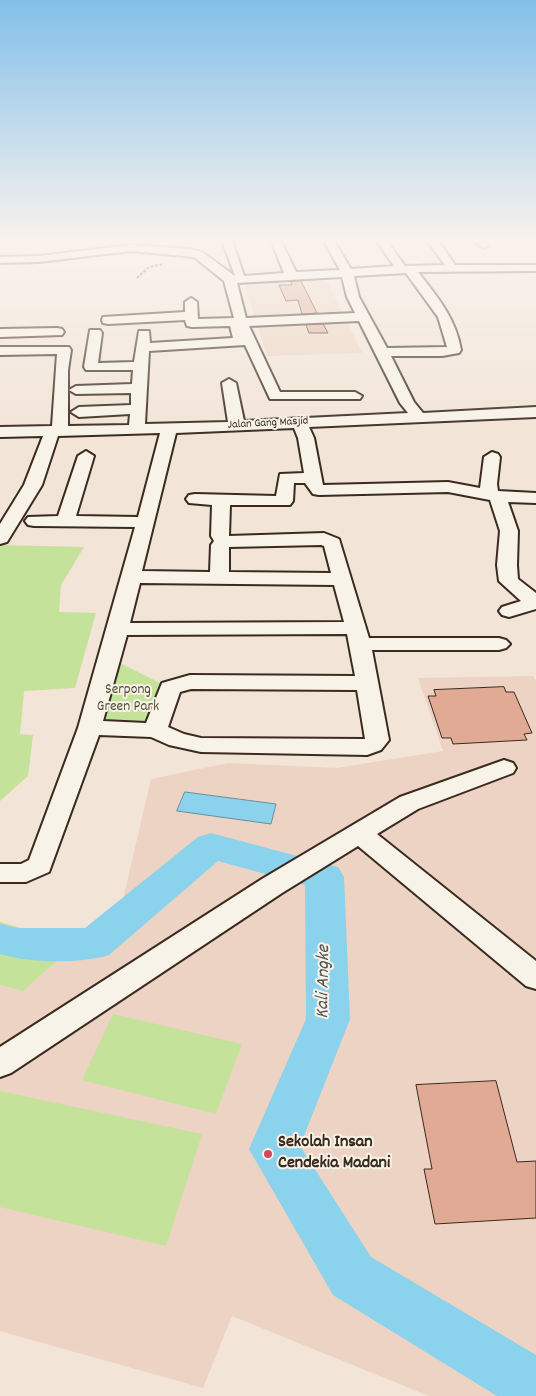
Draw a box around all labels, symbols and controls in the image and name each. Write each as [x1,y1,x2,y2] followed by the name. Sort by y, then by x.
[227,415,309,433] street label: Jalan Gang Masjid
[97,682,159,717] park label: Serpong Green Park
[313,945,337,1019] water label: Kali Angke
[278,1133,390,1176] place label: Sekolah Insan Cendekia Madani
[262,1148,274,1160] marker: Sekolah Insan Cendekia Madani

